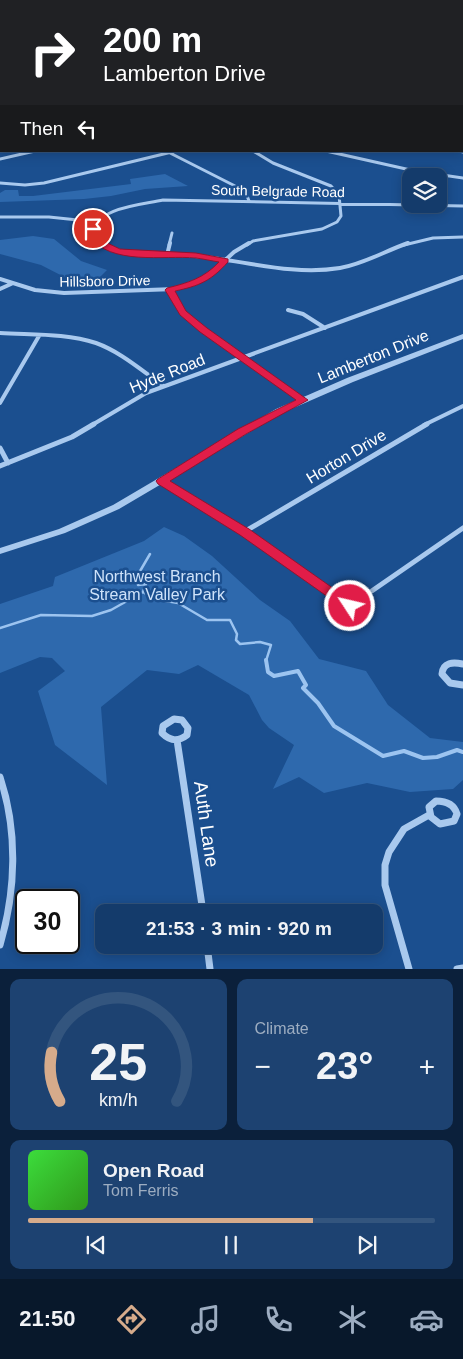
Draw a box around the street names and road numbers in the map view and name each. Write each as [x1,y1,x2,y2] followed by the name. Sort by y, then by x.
[211,182,345,200] street label: South Belgrade Road
[59,272,151,290] street label: Hillsboro Drive
[315,326,431,386] street label: Lamberton Drive
[127,351,207,396] street label: Hyde Road
[303,426,389,487] street label: Horton Drive
[190,780,223,868] street label: Auth Lane

